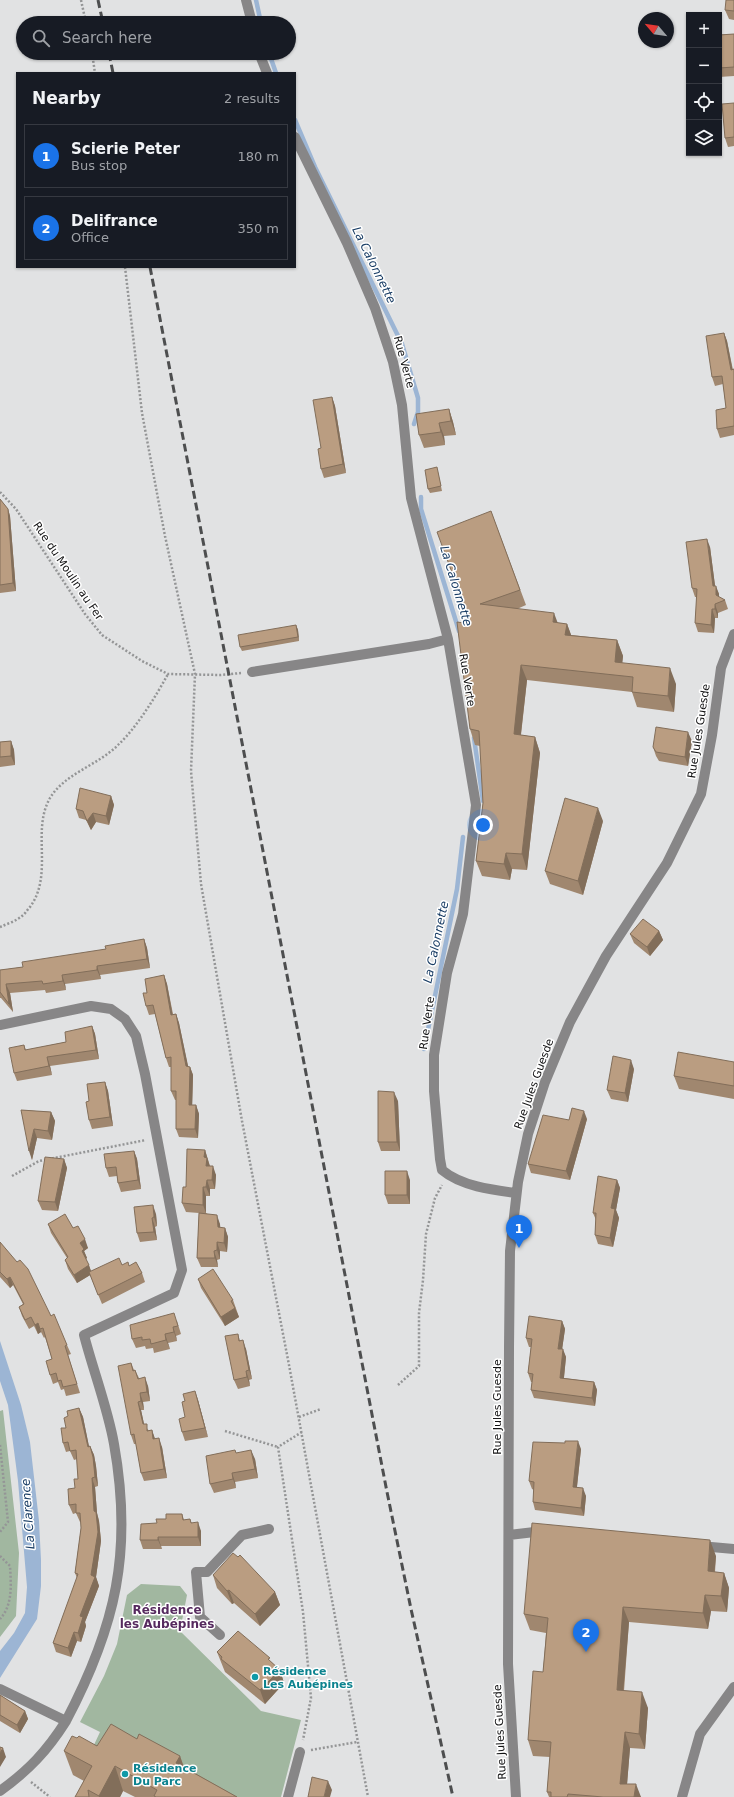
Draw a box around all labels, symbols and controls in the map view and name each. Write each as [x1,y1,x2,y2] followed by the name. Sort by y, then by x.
[638,12,674,48] north arrow
[686,12,722,156] map controls
[686,12,722,48] button: +
[16,16,296,60] search box
[30,27,52,49] icon: search
[62,29,152,47] text: Search here
[686,48,722,84] button: −
[686,84,722,120] button: locate
[32,88,101,108] text: Nearby
[224,91,280,106] text: 2 results
[686,120,722,156] button: layers
[71,140,180,158] text: Scierie Peter
[41,149,51,164] text: 1
[237,149,279,164] text: 180 m
[71,158,127,173] text: Bus stop
[71,212,158,230] text: Delifrance
[41,221,51,236] text: 2
[237,221,279,236] text: 350 m
[349,224,399,306] water label: La Calonnette
[71,230,109,245] text: Office
[391,335,417,390] street label: Rue Verte
[30,519,106,623] street label: Rue du Moulin au Fer
[437,544,475,628] water label: La Calonnette
[456,653,478,708] street label: Rue Verte
[685,683,713,779] street label: Rue Jules Guesde
[473,815,493,835] your location
[420,900,452,984] water label: La Calonnette
[417,995,437,1050] street label: Rue Verte
[512,1037,556,1131] street label: Rue Jules Guesde
[506,1215,532,1248] pin: 1
[491,1359,504,1455] street label: Rue Jules Guesde
[19,1478,37,1550] water label: La Clarence
[120,1603,214,1631] district label: Résidence les Aubépines
[573,1619,599,1652] pin: 2
[263,1665,353,1691] place label: Résidence Les Aubépines
[250,1672,260,1682] marker: Résidence Les Aubépines
[491,1684,509,1780] street label: Rue Jules Guesde
[133,1762,196,1788] place label: Résidence Du Parc
[120,1769,130,1779] marker: Résidence Du Parc

